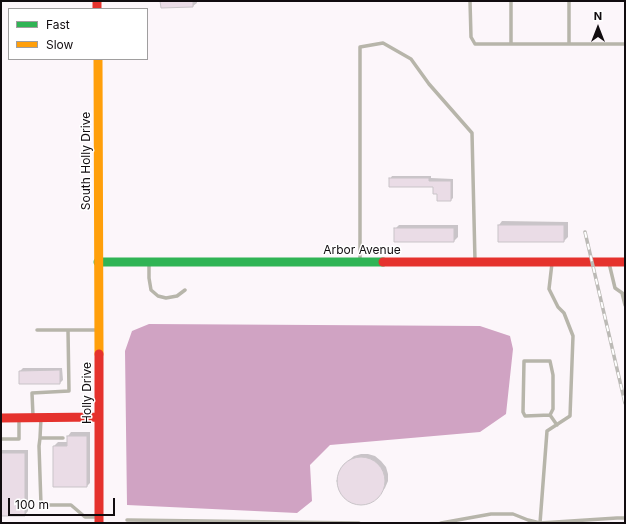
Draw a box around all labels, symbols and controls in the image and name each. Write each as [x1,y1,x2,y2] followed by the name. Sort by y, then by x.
[8,8,148,60] legend
[578,8,618,48] north arrow
[594,9,602,23] text: N
[46,17,70,32] text: Fast
[46,37,73,52] text: Slow
[79,112,93,210] street label: South Holly Drive
[323,243,401,257] street label: Arbor Avenue
[80,362,94,424] street label: Holly Drive
[10,490,117,516] scale bar
[15,497,49,512] text: 100 m

